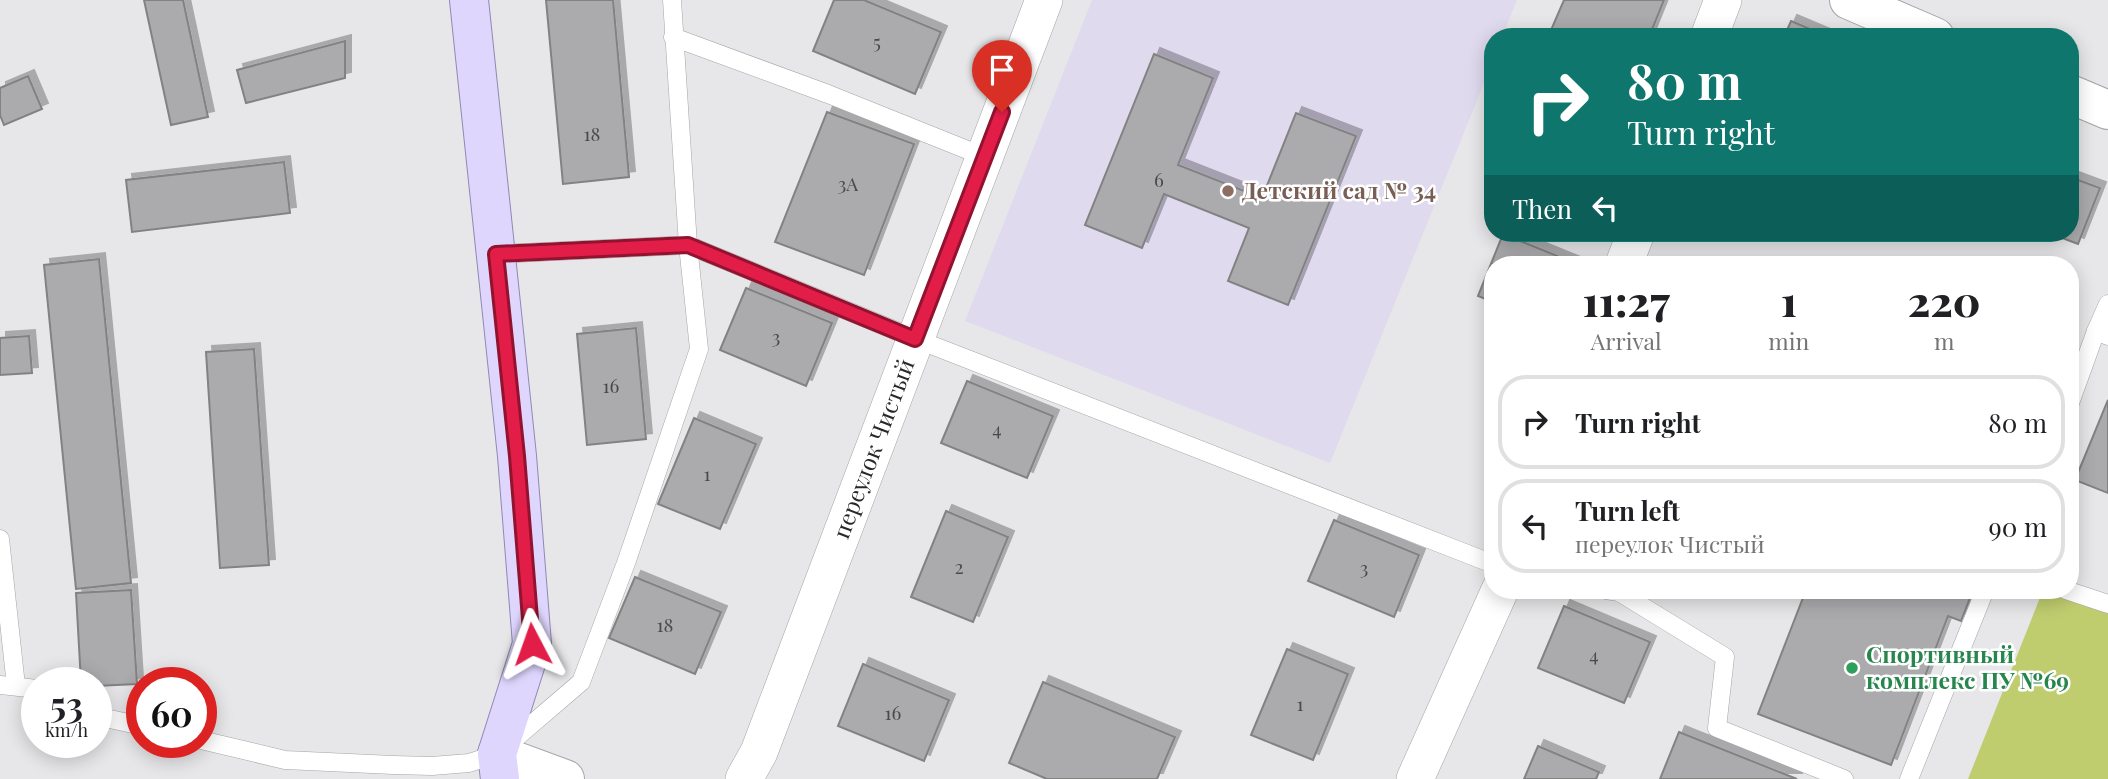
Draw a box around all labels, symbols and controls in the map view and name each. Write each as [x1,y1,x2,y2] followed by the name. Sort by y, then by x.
[873,28,881,54] house number: 5
[972,40,1032,112] pin
[1627,47,1742,112] text: 80 m
[983,51,1021,89] icon: arrive
[1512,56,1603,147] icon: right
[1627,110,1775,153] text: Turn right
[584,120,600,146] house number: 18
[1154,166,1164,192] house number: 6
[838,170,859,196] house number: 3А
[1242,174,1436,205] place label: Детский сад № 34
[1220,183,1236,199] marker: Детский сад № 34
[1586,189,1624,227] icon: left
[1512,191,1572,226] text: Then
[1582,272,1670,328] text: 11:27
[1781,272,1797,328] text: 1
[1908,272,1981,328] text: 220
[772,323,780,349] house number: 3
[1591,325,1662,356] text: Arrival
[1768,325,1809,356] text: min
[1934,325,1954,356] text: m
[824,354,921,543] street label: переулок Чистый
[603,372,620,398] house number: 16
[1516,403,1554,441] icon: right
[1575,405,1701,440] text: Turn right
[1988,405,2047,440] text: 80 m
[992,415,1002,441] house number: 4
[703,460,711,486] house number: 1
[1575,493,1680,528] text: Turn left
[1516,507,1554,545] icon: left
[1989,509,2047,544] text: 90 m
[1575,528,1765,559] text: переулок Чистый
[954,553,964,579] house number: 2
[1360,554,1368,580] house number: 3
[495,607,569,681] position arrow
[657,611,673,637] house number: 18
[1866,638,2069,695] place label: Спортивный комплекс ПУ №69
[1589,641,1599,667] house number: 4
[1844,660,1860,676] marker: Спортивный комплекс ПУ №69
[126,667,217,758] speed limit sign: 60
[50,680,83,727] text: 53
[1296,690,1304,716] house number: 1
[885,699,902,725] house number: 16
[45,718,88,742] text: km/h

